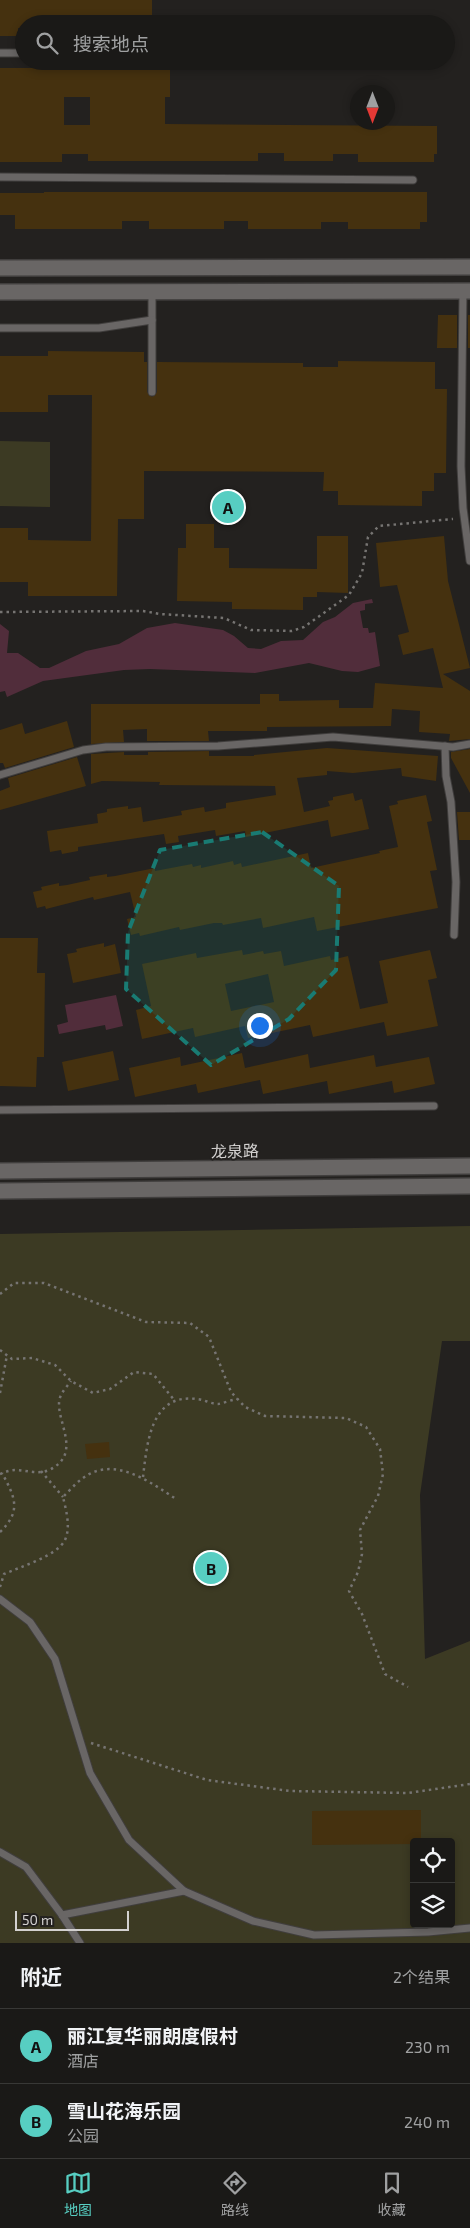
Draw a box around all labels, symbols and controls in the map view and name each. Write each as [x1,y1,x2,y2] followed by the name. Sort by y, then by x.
[15,15,455,70] search box
[33,29,61,57] icon: search
[73,32,149,55] text: 搜索地点
[350,85,395,130] north arrow
[212,488,244,526] pin: A
[247,1013,273,1039] your location
[211,1141,259,1160] street label: 龙泉路
[195,1549,227,1587] pin: B
[410,1838,455,1928] map controls
[410,1838,455,1883] button: locate
[410,1883,455,1928] button: layers
[15,1908,129,1931] scale bar
[22,1911,53,1928] text: 50 m
[20,1964,62,1989] text: 附近
[393,1967,450,1986] text: 2个结果
[67,2024,238,2047] text: 丽江复华丽朗度假村
[31,2037,41,2056] text: A
[405,2037,450,2056] text: 230 m
[67,2051,99,2070] text: 酒店
[67,2099,181,2122] text: 雪山花海乐园
[31,2112,41,2131] text: B
[404,2112,450,2131] text: 240 m
[67,2126,99,2145] text: 公园
[64,2169,92,2219] tab: 地图
[221,2169,249,2219] tab: 路线
[378,2169,406,2219] tab: 收藏

